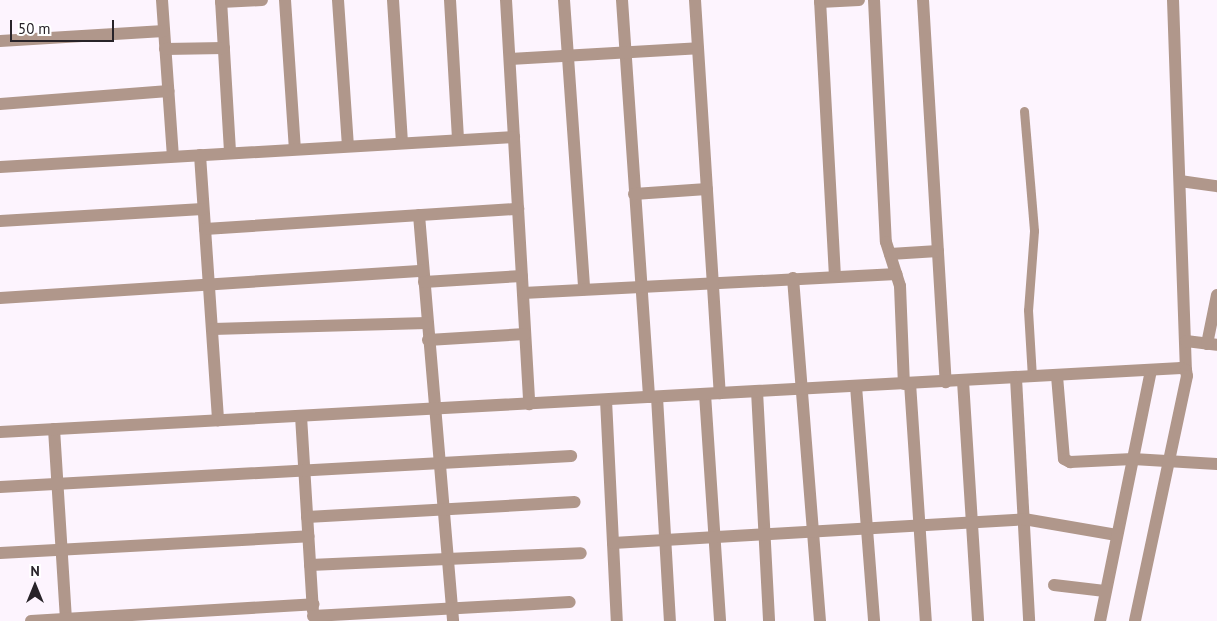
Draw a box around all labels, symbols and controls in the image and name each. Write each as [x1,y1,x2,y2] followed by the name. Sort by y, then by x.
[12,10,116,42] scale bar
[18,19,51,38] text: 50 m
[10,561,60,611] north arrow
[30,562,40,580] text: N

